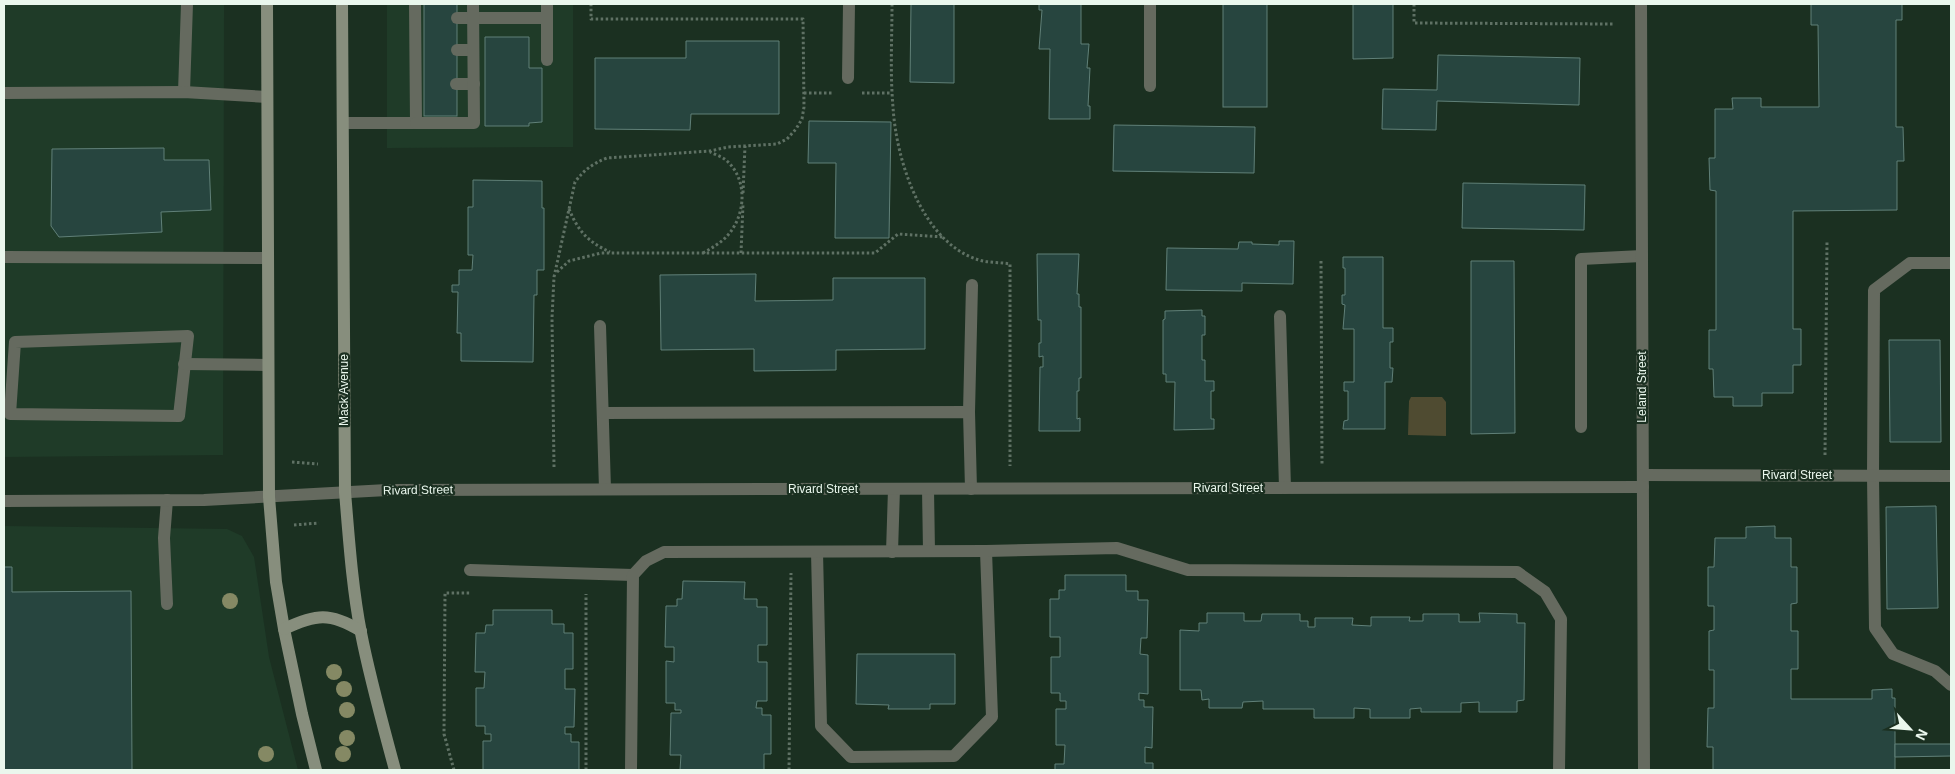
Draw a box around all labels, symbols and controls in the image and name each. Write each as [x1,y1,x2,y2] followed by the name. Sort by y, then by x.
[1635,351,1649,423] street label: Leland Street
[337,354,351,426] street label: Mack Avenue
[1762,468,1833,482] street label: Rivard Street
[1193,481,1264,495] street label: Rivard Street
[383,482,454,498] street label: Rivard Street
[788,482,859,496] street label: Rivard Street
[1885,704,1935,754] north arrow
[1912,727,1931,743] text: N

